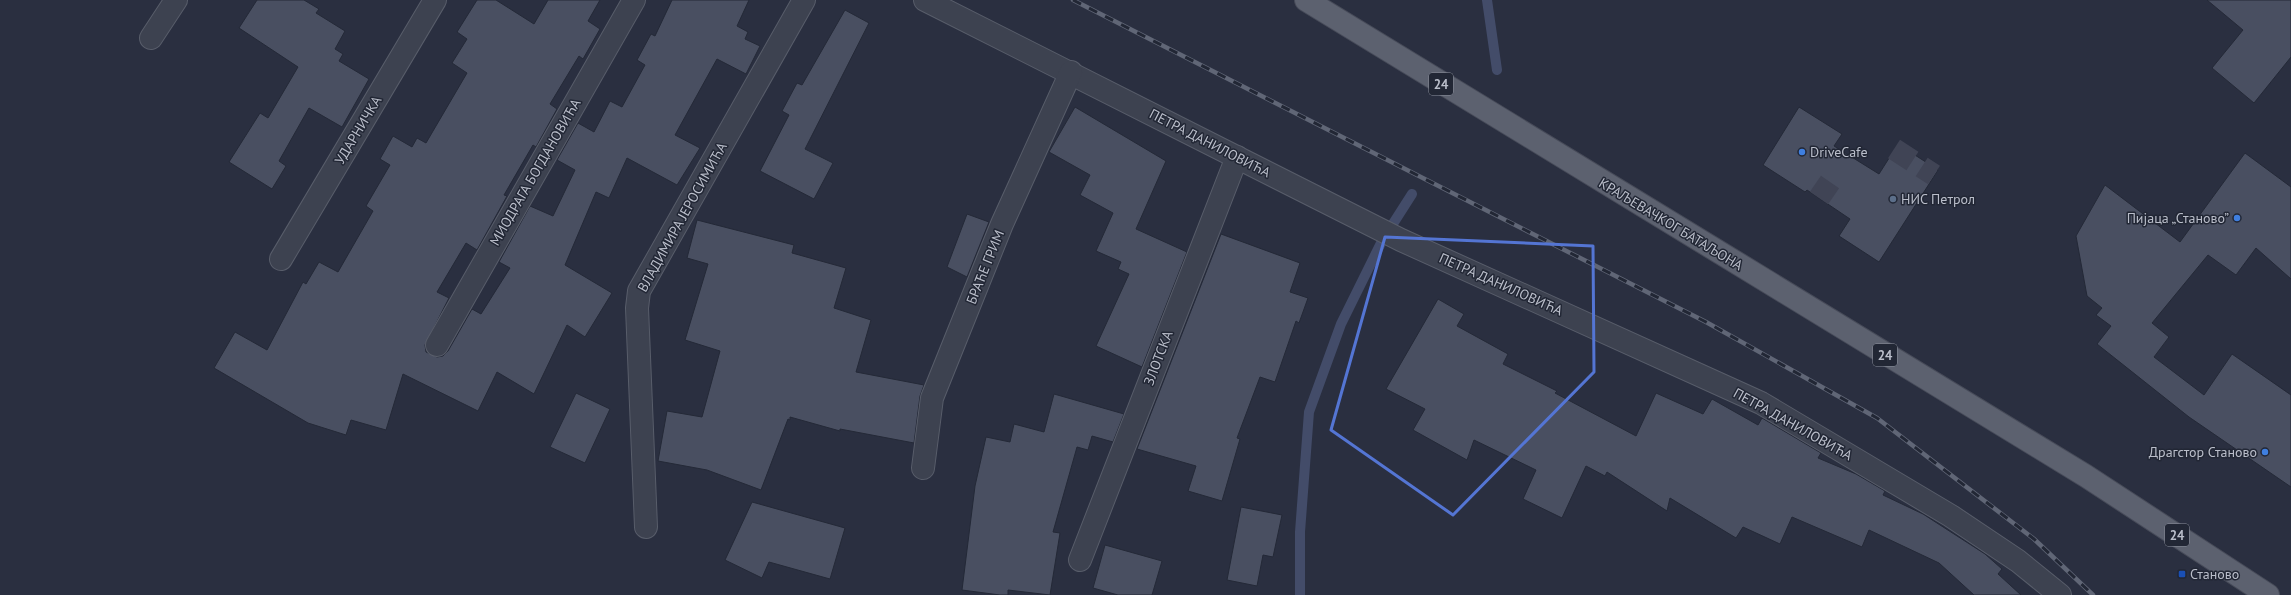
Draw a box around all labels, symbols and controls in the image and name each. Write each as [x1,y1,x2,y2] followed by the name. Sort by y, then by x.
[1429,73,1453,95] road number: 24
[331,92,386,167] street label: УДАРНИЧКА
[486,95,585,249] street label: МИОДРАГА БОГДАНОВИЋА
[1146,105,1274,182] street label: ПЕТРА ДАНИЛОВИЋА
[633,138,731,295] street label: ВЛАДИМИРА ЈЕРОСИМИЋА
[1810,143,1868,161] place label: DriveCafe
[1797,147,1807,157] marker: DriveCafe
[1596,174,1747,275] street label: КРАЉЕВАЧКОГ БАТАЉОНА
[1901,190,1975,208] place label: НИС Петрол
[1888,194,1898,204] marker: НИС Петрол
[2127,209,2229,227] place label: Пијаца „Станово”
[2232,213,2242,223] marker: Пијаца „Станово”
[962,227,1008,307] street label: БРАЋЕ ГРИМ
[1436,249,1566,320] street label: ПЕТРА ДАНИЛОВИЋА
[1139,327,1177,388] street label: ЗЛОТСКА
[1873,344,1897,366] road number: 24
[1730,384,1857,465] street label: ПЕТРА ДАНИЛОВИЋА
[2149,443,2257,461] place label: Драгстор Станово
[2260,447,2270,457] marker: Драгстор Станово
[2165,524,2189,546] road number: 24
[2190,565,2239,583] place label: Станово
[2177,569,2187,579] marker: Станово

